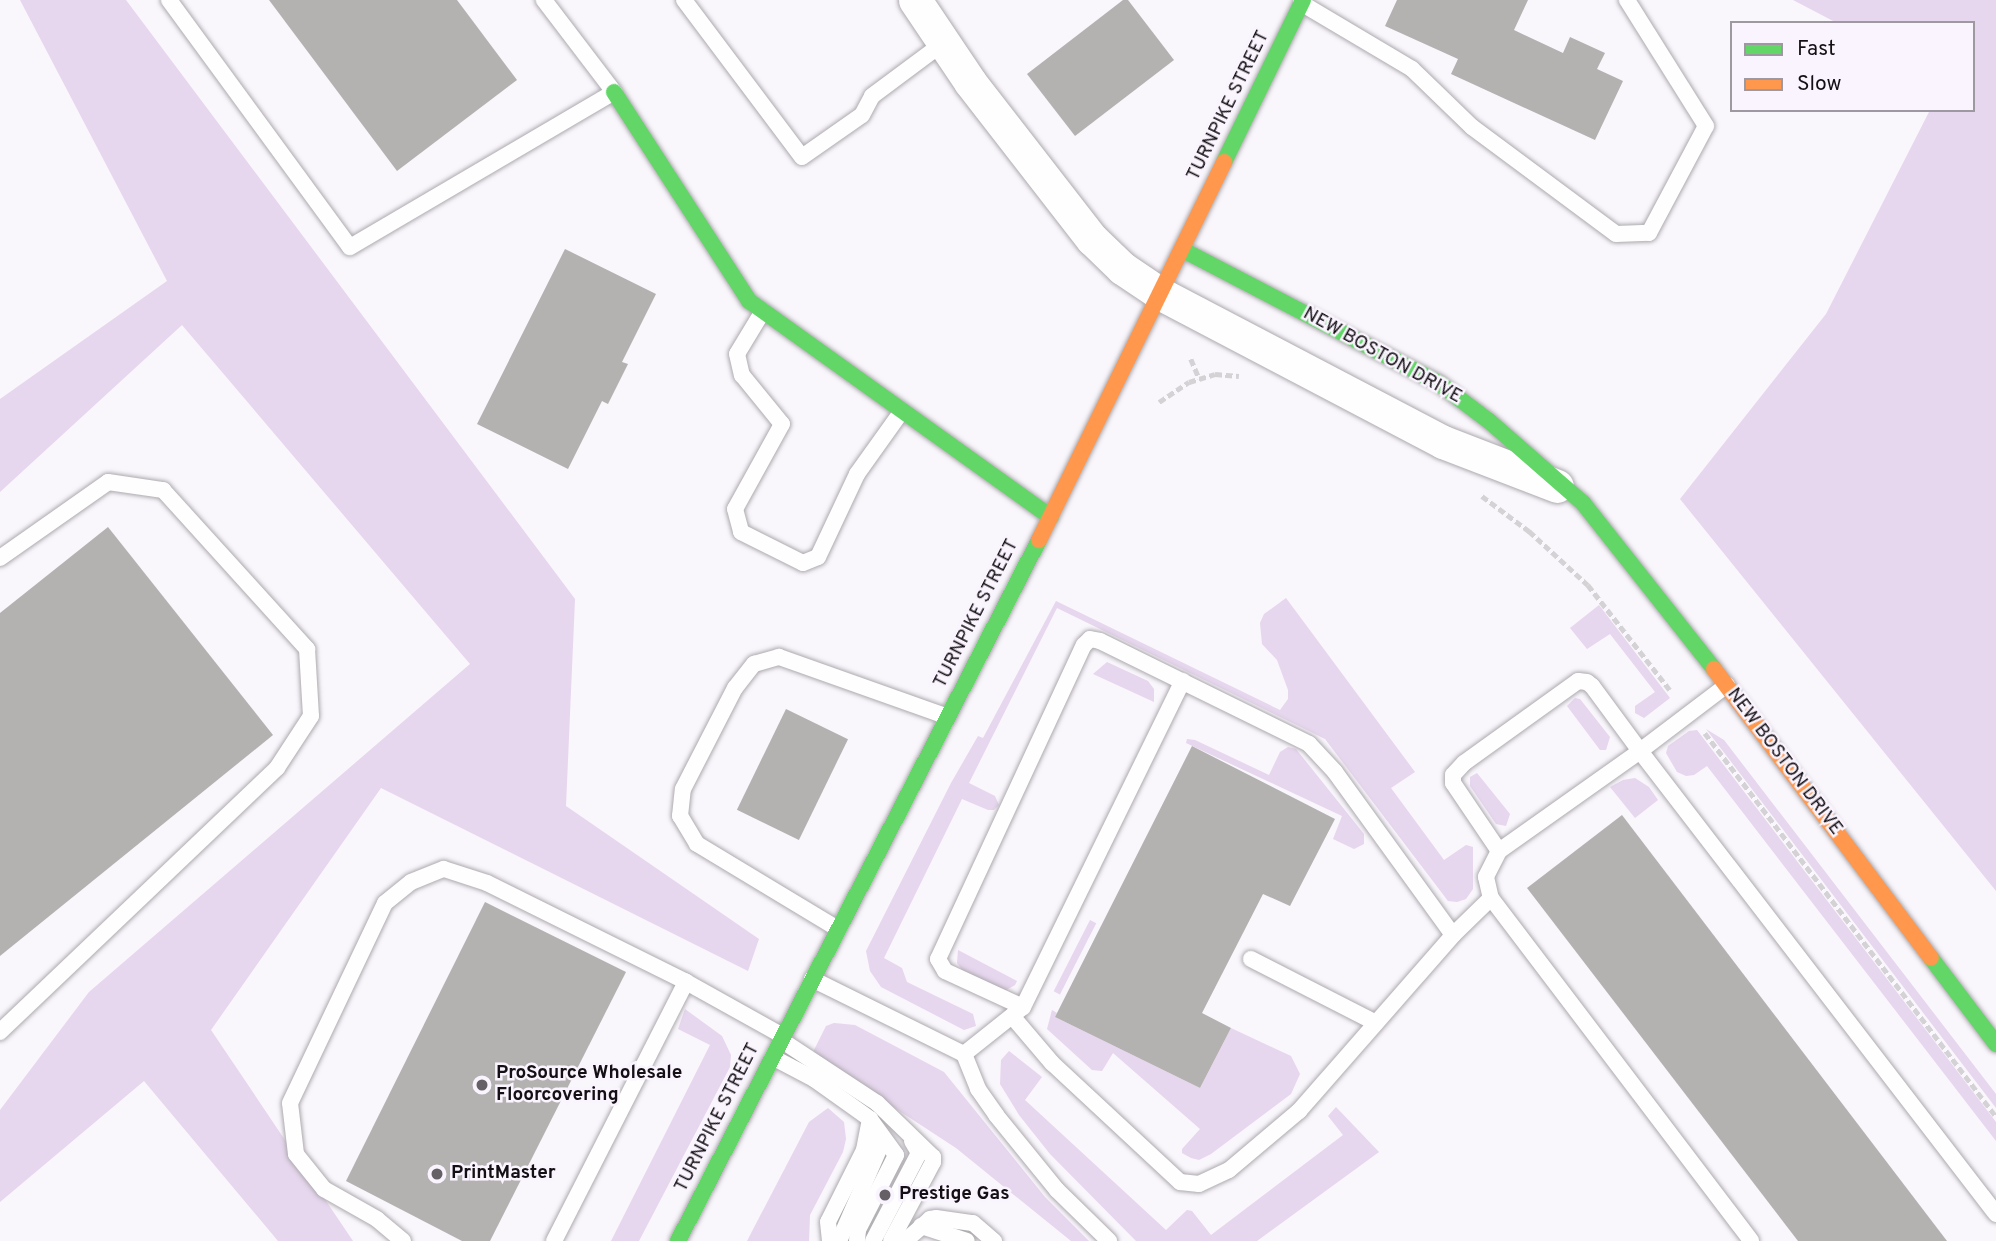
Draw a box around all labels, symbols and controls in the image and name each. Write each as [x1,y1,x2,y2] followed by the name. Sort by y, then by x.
[1730,21,1975,112] legend
[1183,27,1275,185] street label: TURNPIKE STREET
[1797,36,1836,63] text: Fast
[1797,71,1842,98] text: Slow
[1298,303,1466,409] street label: NEW BOSTON DRIVE
[930,536,1024,692] street label: TURNPIKE STREET
[1721,684,1847,840] street label: NEW BOSTON DRIVE
[671,1040,765,1196] street label: TURNPIKE STREET
[496,1063,682,1107] place label: ProSource Wholesale Floorcovering
[474,1077,490,1093] marker: ProSource Wholesale Floorcovering
[451,1163,556,1185] place label: PrintMaster
[429,1166,445,1182] marker: PrintMaster
[899,1184,1010,1206] place label: Prestige Gas
[877,1187,893,1203] marker: Prestige Gas

